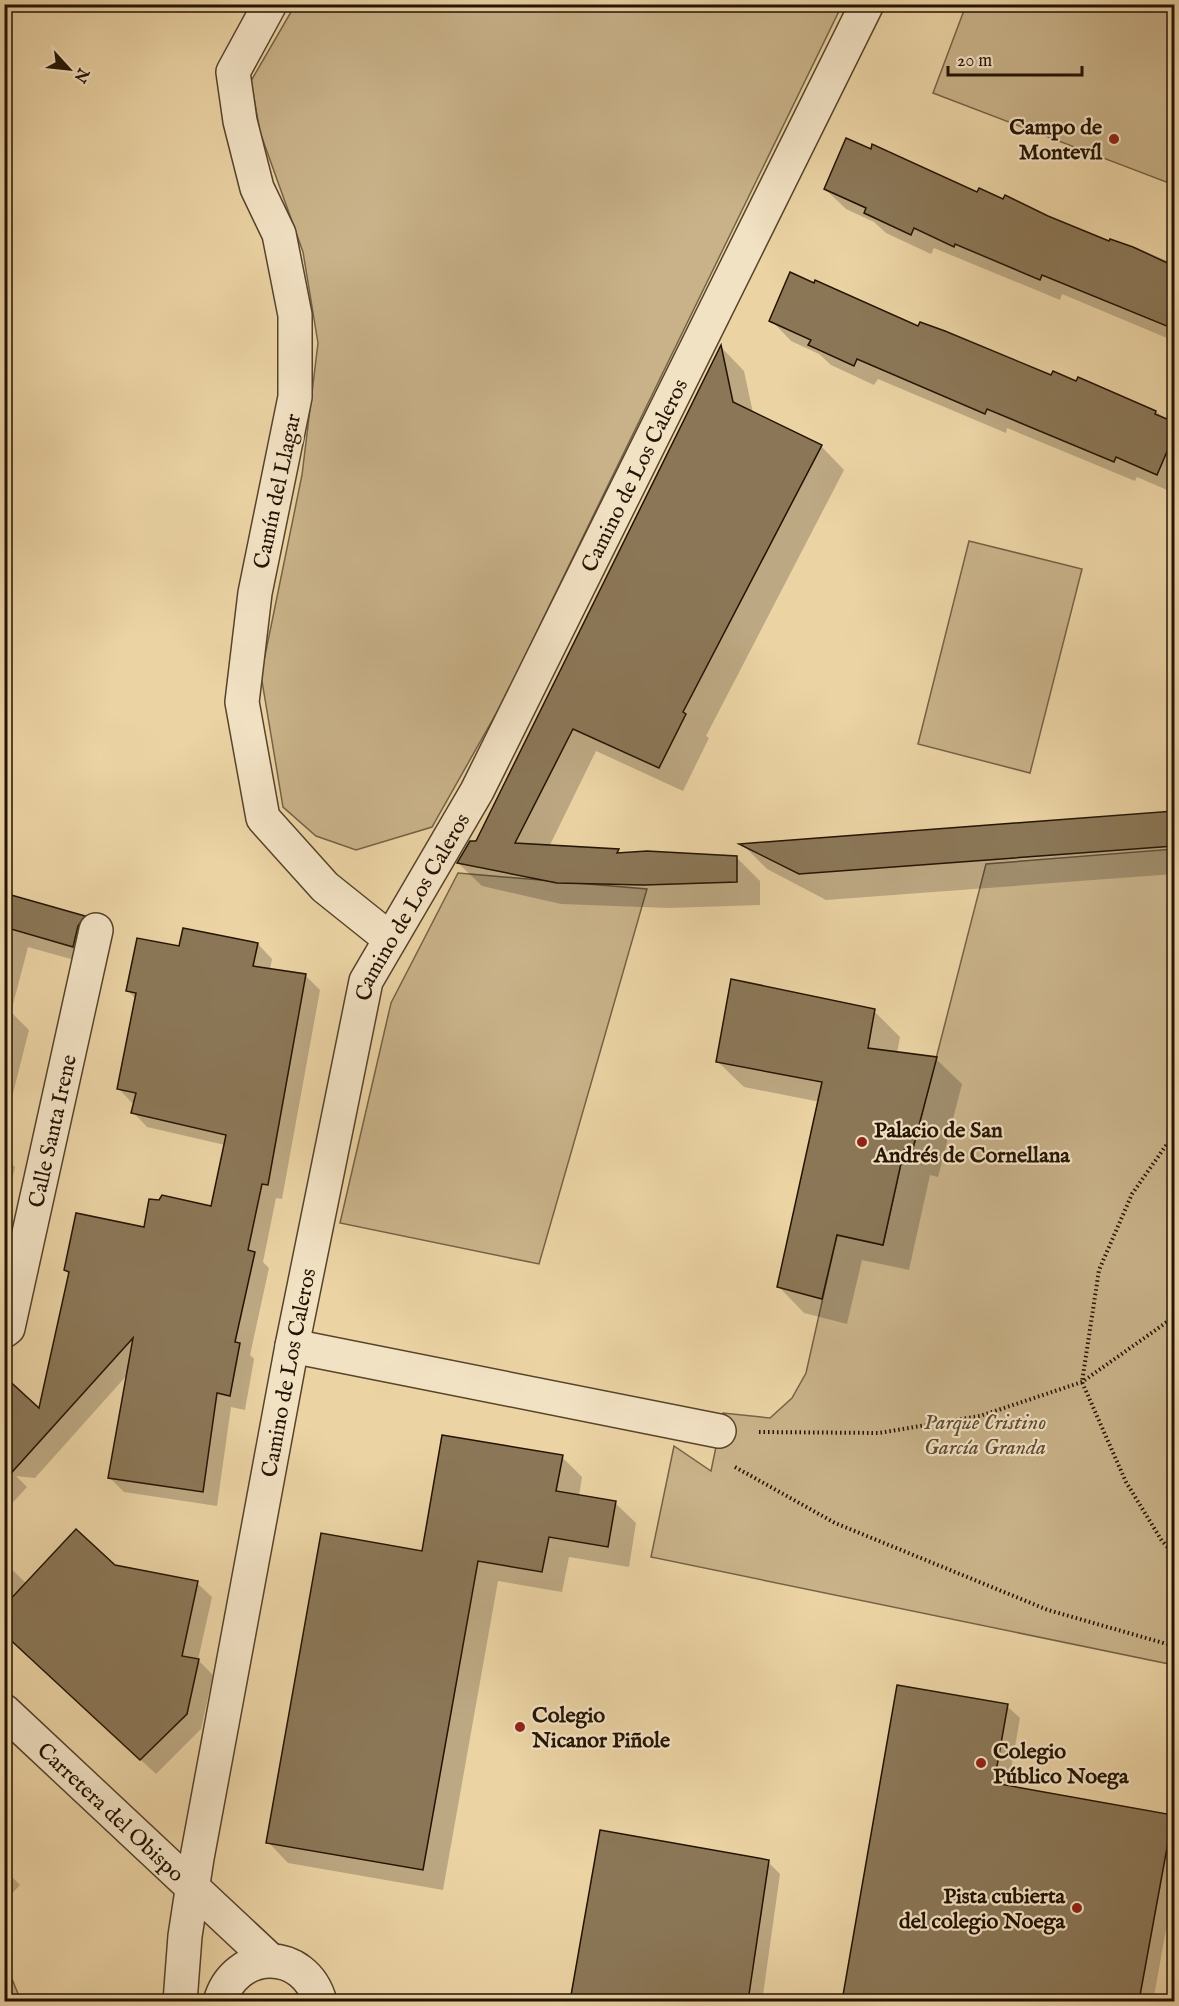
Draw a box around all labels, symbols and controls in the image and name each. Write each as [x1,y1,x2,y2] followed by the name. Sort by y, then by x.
[39,39,99,99] north arrow
[948,39,1082,77] scale bar
[957,50,992,73] text: 20 m
[68,63,93,86] text: N
[1009,114,1103,167] place label: Campo de Montevíl
[1107,132,1121,146] marker: Campo de Montevíl
[576,374,695,577] street label: Camino de Los Caleros
[248,411,308,572] street label: Camín del Llagar
[350,808,477,1003] street label: Camino de Los Caleros
[23,1052,84,1210] street label: Calle Santa Irene
[873,1117,1070,1170] place label: Palacio de San Andrés de Cornellana
[855,1135,869,1149] marker: Palacio de San Andrés de Cornellana
[256,1266,323,1480] street label: Camino de Los Caleros
[924,1409,1046,1462] park label: Parque Cristino García Granda
[531,1702,670,1755] place label: Colegio Nicanor Piñole
[513,1720,527,1734] marker: Colegio Nicanor Piñole
[30,1737,190,1889] street label: Carretera del Obispo
[993,1738,1129,1791] place label: Colegio Público Noega
[974,1756,988,1770] marker: Colegio Público Noega
[899,1883,1065,1936] place label: Pista cubierta del colegio Noega
[1070,1901,1084,1915] marker: Pista cubierta del colegio Noega

